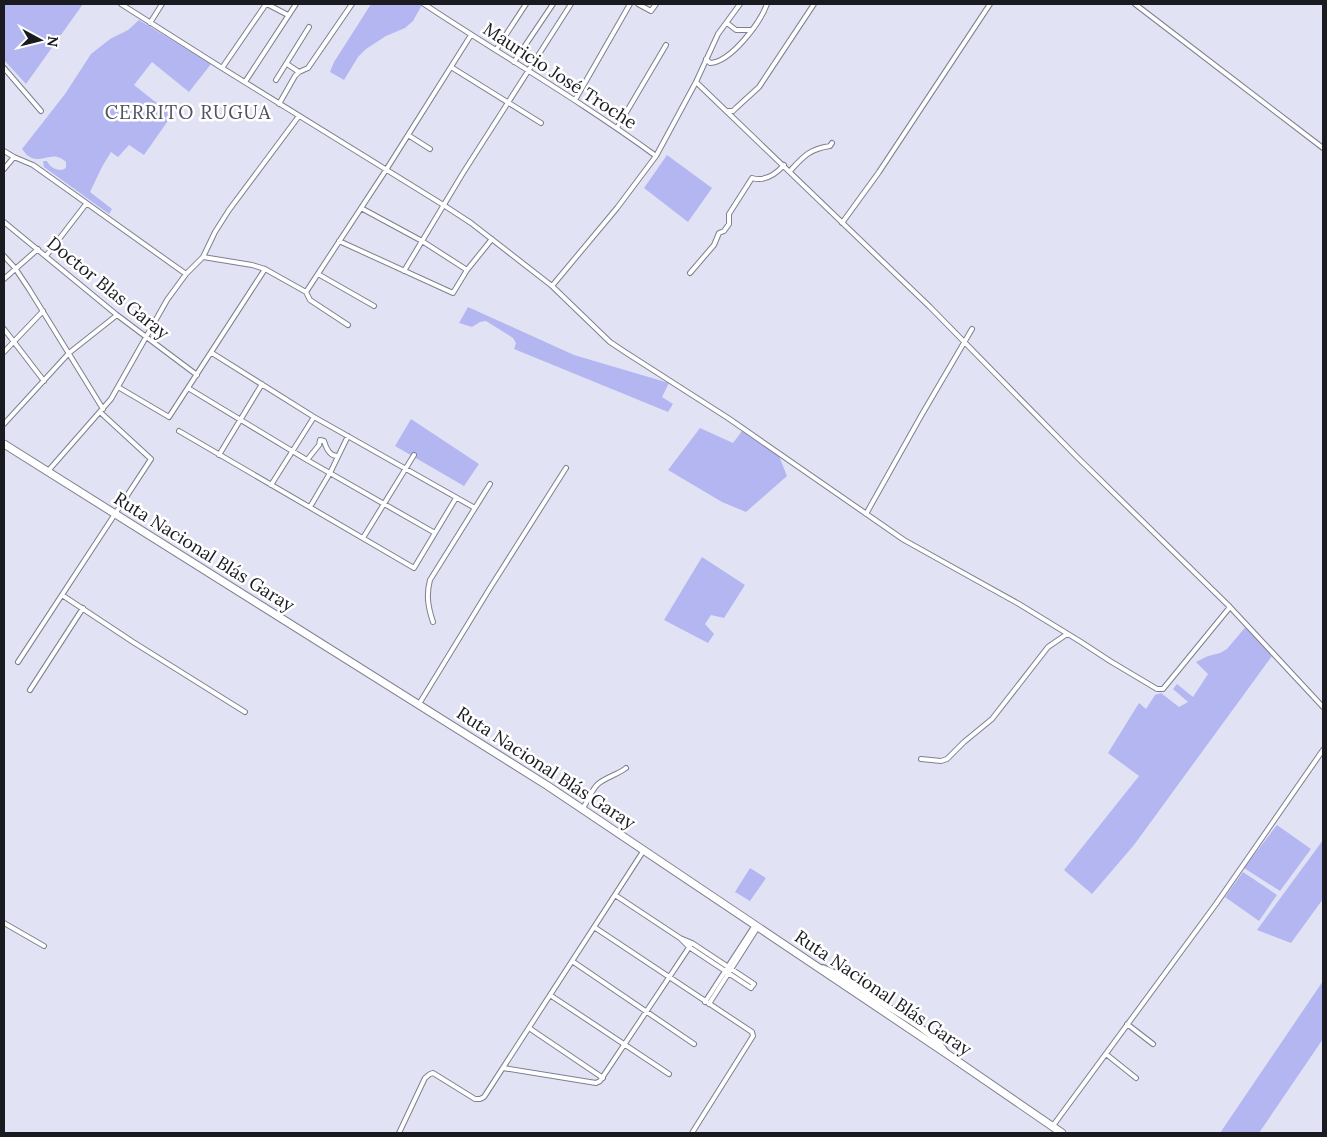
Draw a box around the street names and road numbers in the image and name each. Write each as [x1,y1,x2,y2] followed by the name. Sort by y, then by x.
[479,17,642,134] street label: Mauricio José Troche
[42,231,175,344] street label: Doctor Blas Garay
[110,487,299,617] street label: Ruta Nacional Blás Garay
[453,701,640,834] street label: Ruta Nacional Blás Garay
[790,925,977,1061] street label: Ruta Nacional Blás Garay

